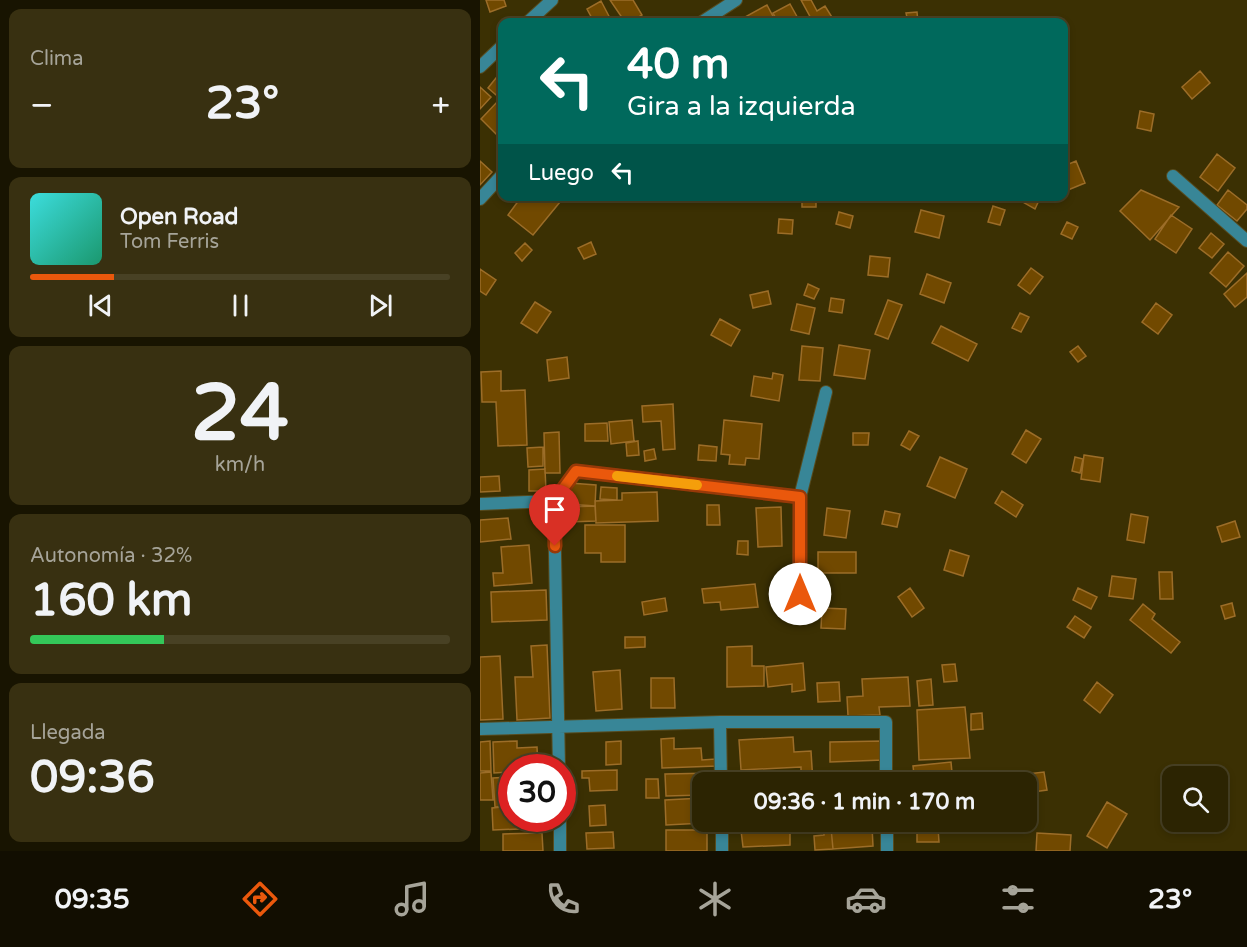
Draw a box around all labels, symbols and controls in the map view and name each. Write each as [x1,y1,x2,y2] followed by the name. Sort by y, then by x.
[627,39,729,90] text: 40 m
[528,42,606,120] icon: left
[30,47,83,71] text: Clima
[206,77,279,131] text: 23°
[30,86,54,125] text: −
[431,86,450,125] text: +
[627,90,856,123] text: Gira a la izquierda
[606,156,639,189] icon: left
[528,160,594,186] text: Luego
[120,204,238,230] text: Open Road
[120,230,219,254] text: Tom Ferris
[84,289,117,322] icon: previous
[224,289,257,322] icon: pause
[364,289,397,322] icon: next
[191,367,289,461] text: 24
[215,453,265,477] text: km/h
[529,484,580,546] pin
[538,493,571,526] icon: arrive
[30,544,192,568] text: Autonomía · 32%
[768,562,832,626] position arrow
[30,574,192,628] text: 160 km
[30,721,106,745] text: Llegada
[30,751,155,805] text: 09:36
[498,754,576,832] speed limit sign: 30
[1162,766,1228,832] map controls
[1162,766,1228,832] button: search
[754,789,975,815] text: 09:36 · 1 min · 170 m
[239,878,281,920] icon: directions
[391,878,433,920] icon: music
[542,878,584,920] icon: phone
[694,878,736,920] icon: climate
[845,878,887,920] icon: car
[997,878,1039,920] icon: filters
[55,883,130,916] text: 09:35
[1148,883,1192,916] text: 23°

